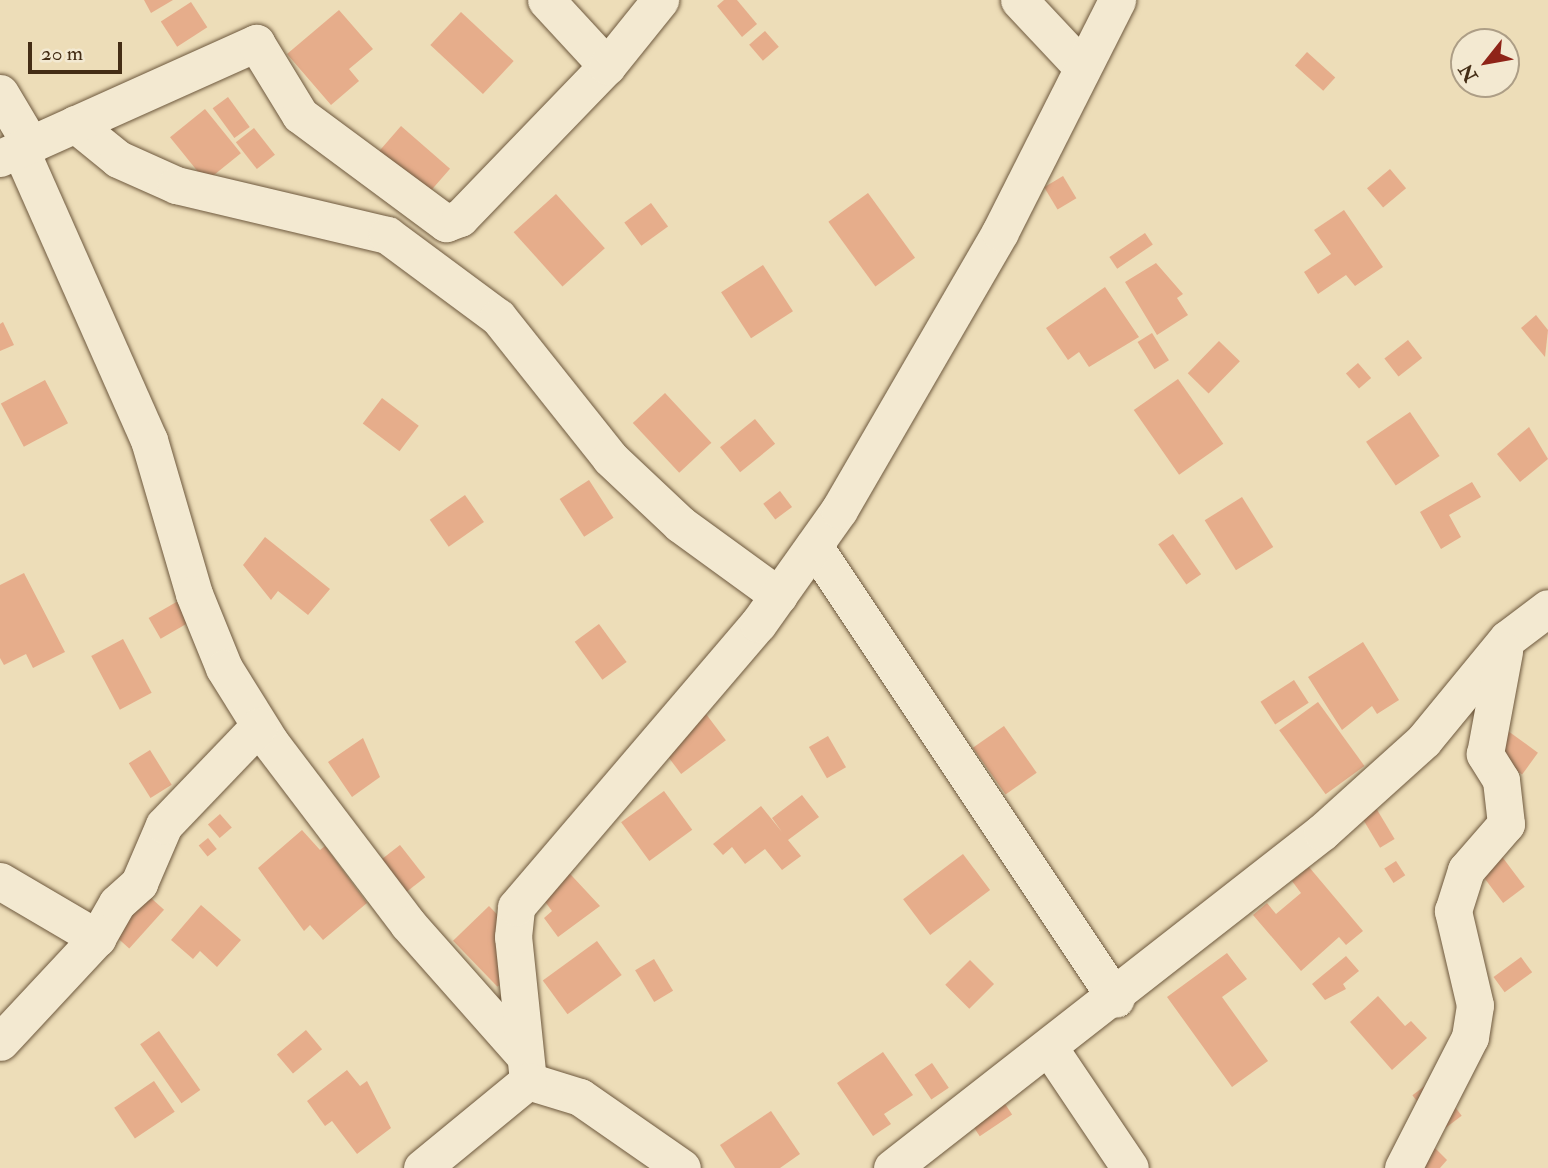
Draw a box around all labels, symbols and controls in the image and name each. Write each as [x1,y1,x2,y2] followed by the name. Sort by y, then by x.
[32,28,126,72] scale bar
[1450,28,1520,98] north arrow
[41,40,83,67] text: 20 m
[1454,59,1483,86] text: N

